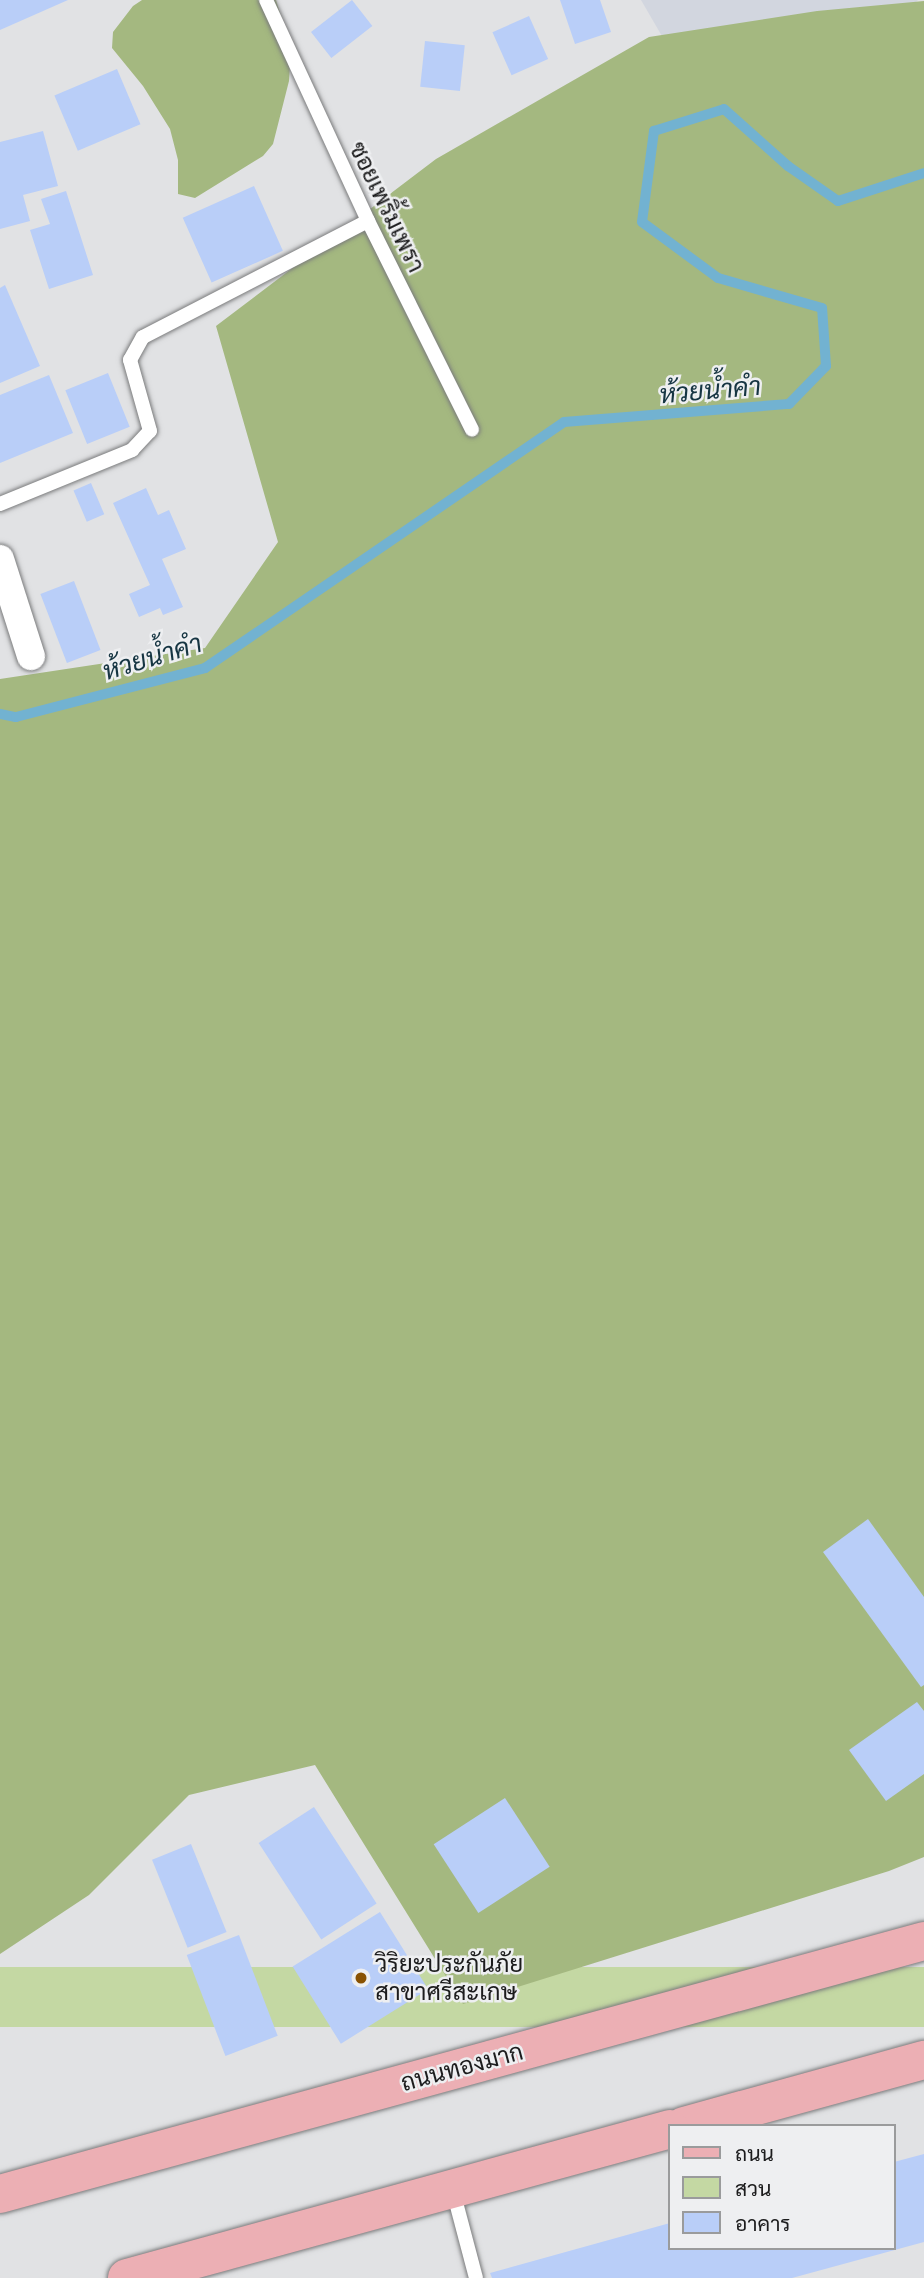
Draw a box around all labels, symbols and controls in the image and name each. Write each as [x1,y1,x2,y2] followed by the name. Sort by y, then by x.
[343,137,431,277] street label: ซอยเพริ้มเพรา
[658,370,762,410] water label: ห้วยน้ำคำ
[99,627,205,687] water label: ห้วยน้ำคำ
[375,1950,523,2006] place label: วิริยะประกันภัย สาขาศรีสะเกษ
[353,1970,369,1986] marker: วิริยะประกันภัย สาขาศรีสะเกษ
[398,2037,526,2097] street label: ถนนทองมาก
[668,2124,896,2250] legend
[735,2141,774,2166] text: ถนน
[735,2176,771,2201] text: สวน
[735,2211,791,2236] text: อาคาร

